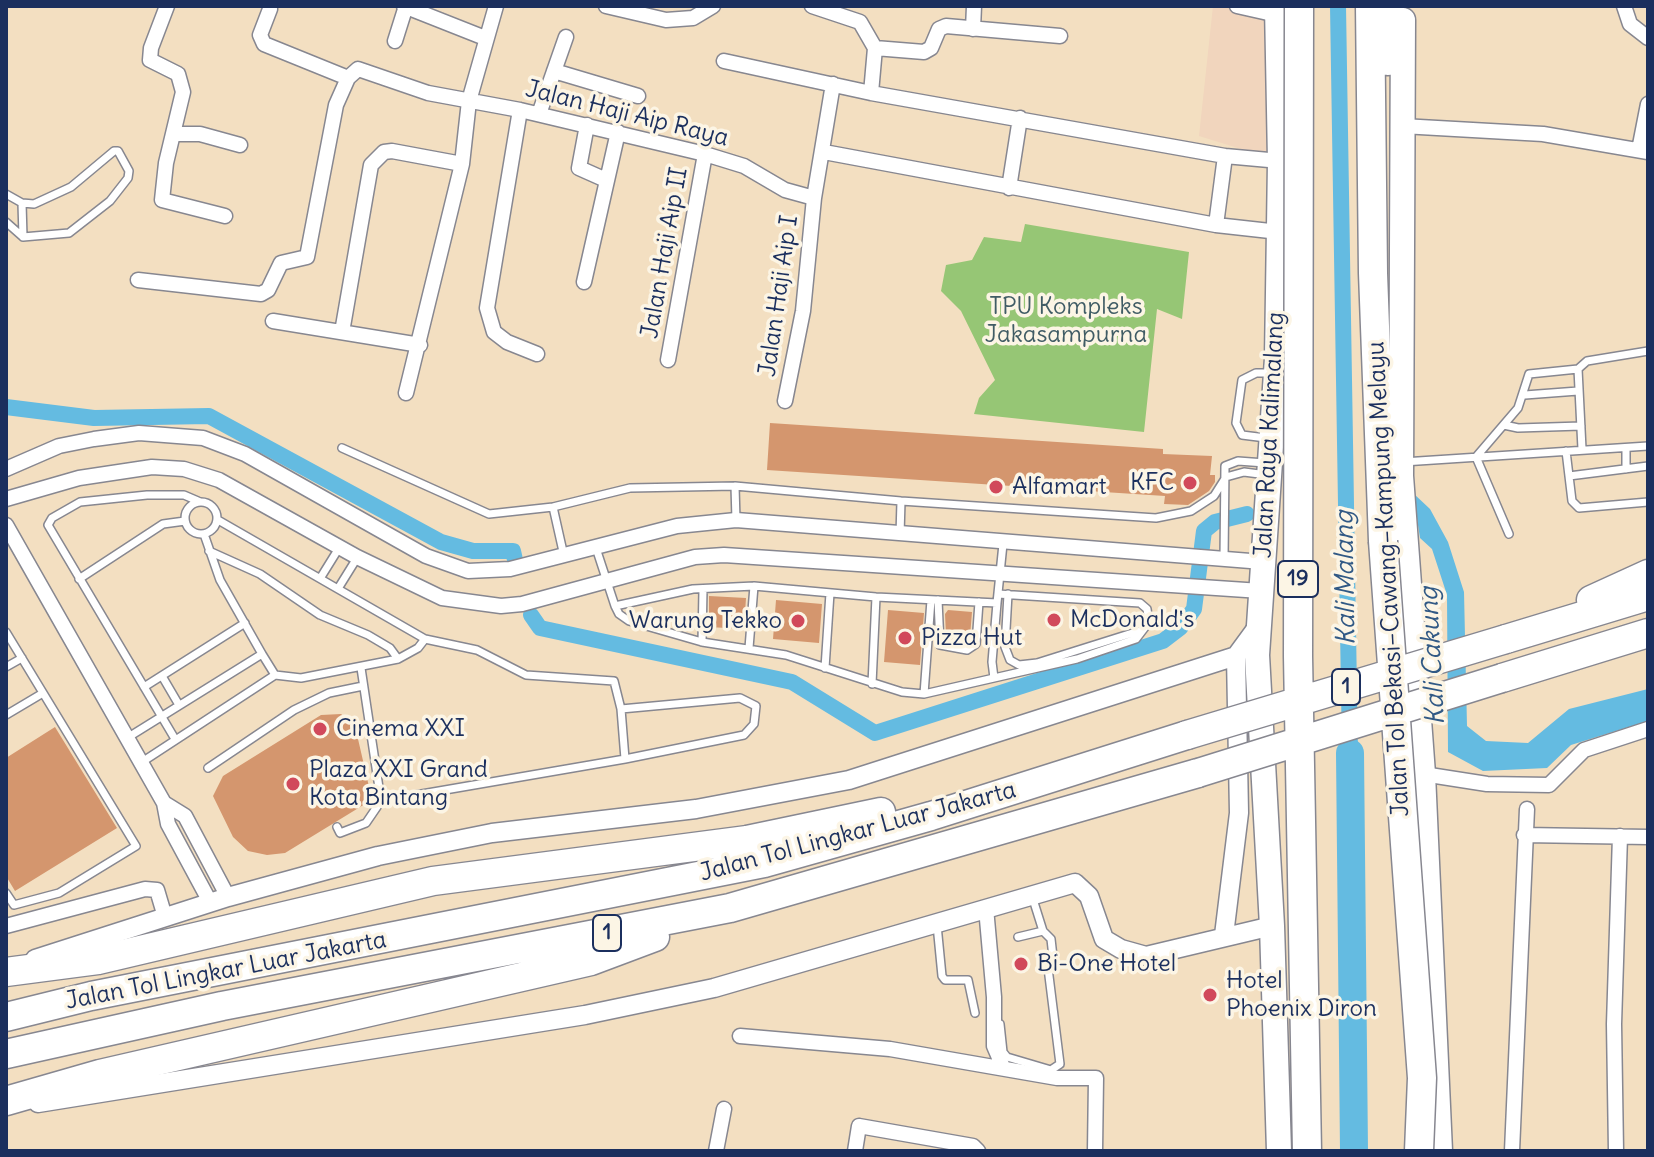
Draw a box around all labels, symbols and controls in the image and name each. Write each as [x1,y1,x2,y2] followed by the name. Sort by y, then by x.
[523,75,731,153] street label: Jalan Haji Aip Raya
[636,165,694,341] street label: Jalan Haji Aip II
[753,214,805,378] street label: Jalan Haji Aip I
[985,293,1147,349] park label: TPU Kompleks Jakasampurna
[1249,311,1291,559] street label: Jalan Raya Kalimalang
[1362,341,1416,817] street label: Jalan Tol Bekasi–Cawang–Kampung Melayu
[1130,469,1174,497] place label: KFC
[1012,473,1107,501] place label: Alfamart
[1181,474,1199,492] marker: KFC
[987,478,1005,496] marker: Alfamart
[1329,510,1363,646] water label: Kali Malang
[1278,561,1318,597] road number: 19
[1414,586,1452,726] water label: Kali Cakung
[1070,606,1194,634] place label: McDonald's
[629,607,782,635] place label: Warung Tekko
[1045,611,1063,629] marker: McDonald's
[789,612,807,630] marker: Warung Tekko
[921,624,1022,652] place label: Pizza Hut
[896,629,914,647] marker: Pizza Hut
[1332,669,1360,705] road number: 1
[336,715,465,743] place label: Cinema XXI
[311,720,329,738] marker: Cinema XXI
[309,756,488,812] place label: Plaza XXI Grand Kota Bintang
[284,775,302,793] marker: Plaza XXI Grand Kota Bintang
[697,776,1019,888] street label: Jalan Tol Lingkar Luar Jakarta
[593,915,621,951] road number: 1
[63,926,389,1016] street label: Jalan Tol Lingkar Luar Jakarta
[1037,950,1176,978] place label: Bi-One Hotel
[1012,955,1030,973] marker: Bi-One Hotel
[1226,967,1377,1023] place label: Hotel Phoenix Diron
[1201,986,1219,1004] marker: Hotel Phoenix Diron

